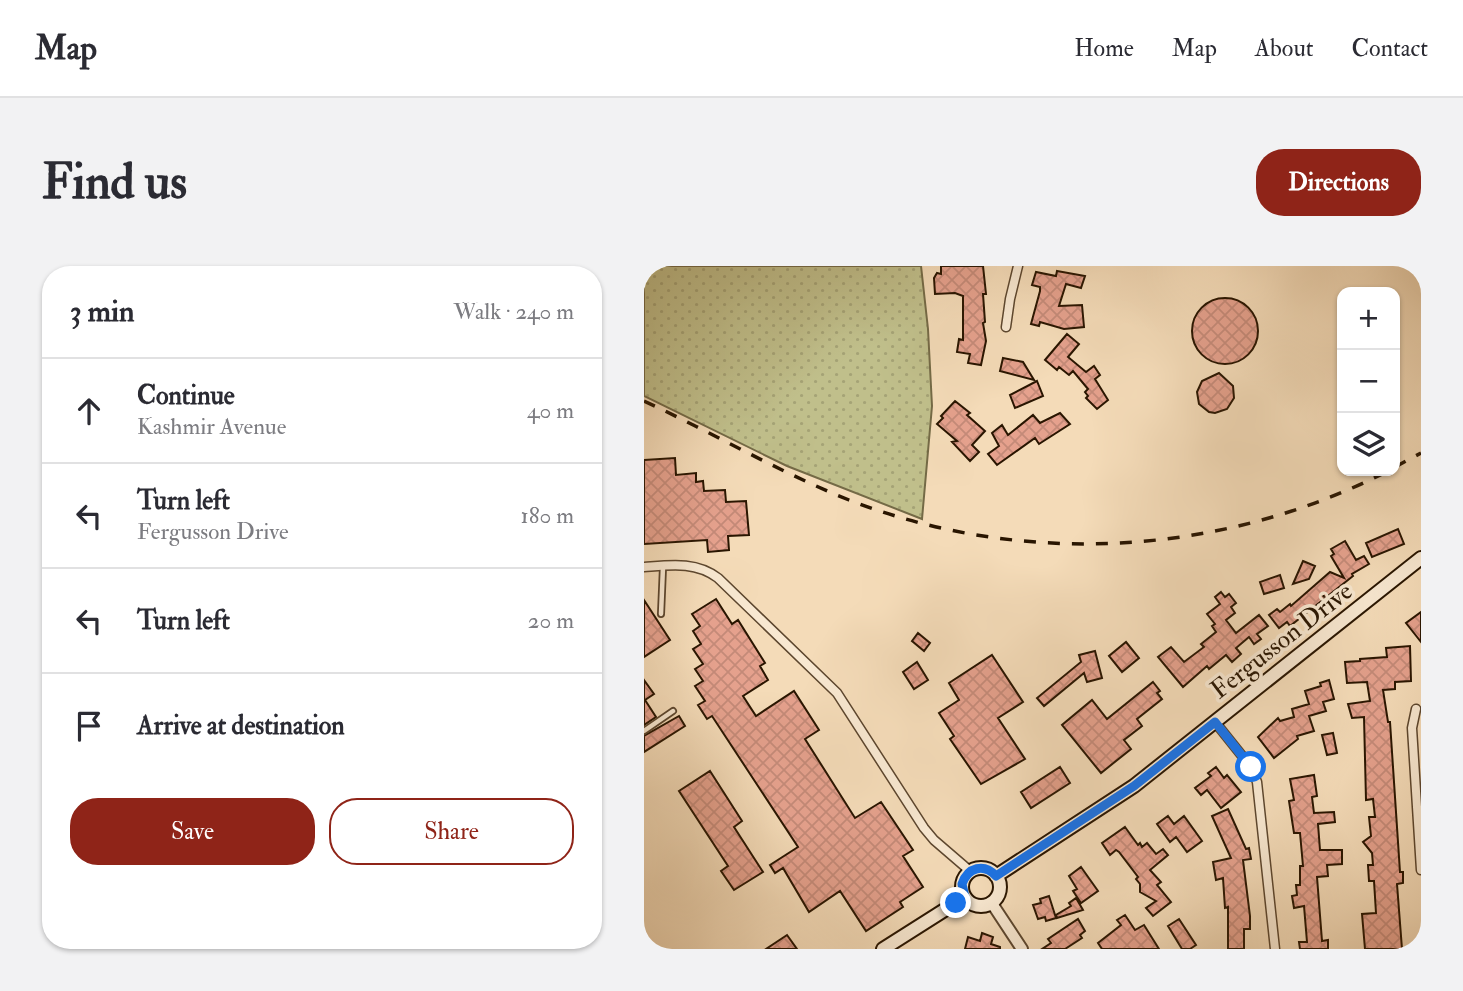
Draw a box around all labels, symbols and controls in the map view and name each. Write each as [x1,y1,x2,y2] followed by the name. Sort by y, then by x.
[35,28,97,69] text: Map
[1074,33,1134,64] text: Home
[1172,33,1217,64] text: Map
[1255,33,1314,64] text: About
[1352,33,1428,64] text: Contact
[1256,149,1421,216] button: Directions
[42,152,187,213] text: Find us
[1337,287,1400,476] map controls
[1337,287,1400,350] button: +
[70,293,135,330] text: 3 min
[454,297,574,326] text: Walk · 240 m
[1337,350,1400,413] button: −
[137,380,235,412] text: Continue
[70,392,108,430] icon: ahead
[527,396,574,425] text: 40 m
[137,412,286,441] text: Kashmir Avenue
[1337,413,1400,476] button: layers
[137,485,230,517] text: Turn left
[70,497,108,535] icon: left
[521,501,574,530] text: 180 m
[137,517,289,546] text: Fergusson Drive
[1204,575,1359,706] street label: Fergusson Drive
[70,602,108,640] icon: left
[137,605,230,637] text: Turn left
[528,606,574,635] text: 20 m
[70,707,108,745] icon: arrive
[137,710,345,742] text: Arrive at destination
[1235,751,1266,782] route start
[70,798,315,865] button: Save
[329,798,574,865] button: Share
[940,887,971,918] route end

